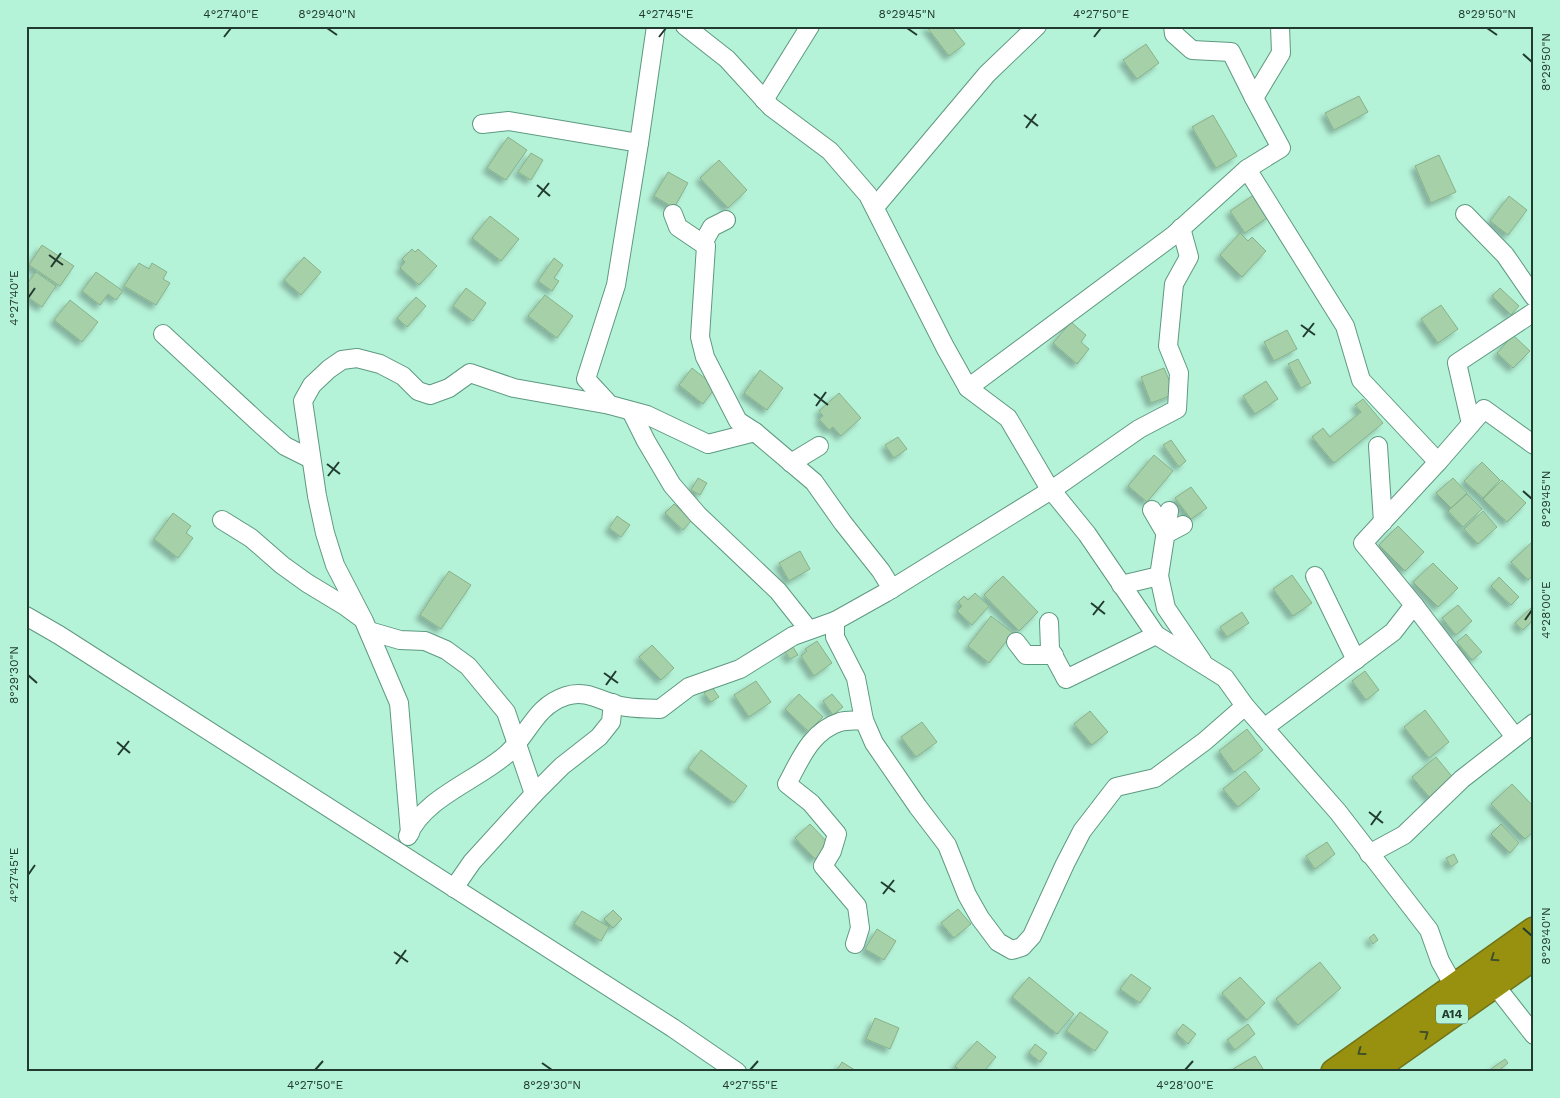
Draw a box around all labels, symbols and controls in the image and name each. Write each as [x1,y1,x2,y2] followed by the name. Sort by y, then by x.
[203,7,259,21] text: 4°27'40"E
[298,7,356,21] text: 8°29'40"N
[639,7,694,21] text: 4°27'45"E
[879,7,936,21] text: 8°29'45"N
[1073,7,1129,21] text: 4°27'50"E
[1458,7,1516,21] text: 8°29'50"N
[1539,33,1553,91] text: 8°29'50"N
[7,270,21,326] text: 4°27'40"E
[1539,471,1553,528] text: 8°29'45"N
[1539,581,1553,639] text: 4°28'00"E
[7,646,21,704] text: 8°29'30"N
[7,847,21,902] text: 4°27'45"E
[1539,907,1553,965] text: 8°29'40"N
[1490,952,1499,961] one-way arrow
[1436,1004,1468,1024] road number: A14
[1419,1031,1428,1039] one-way arrow
[1357,1046,1367,1055] one-way arrow
[287,1078,343,1092] text: 4°27'50"E
[523,1078,581,1092] text: 8°29'30"N
[722,1078,778,1092] text: 4°27'55"E
[1156,1078,1214,1092] text: 4°28'00"E

